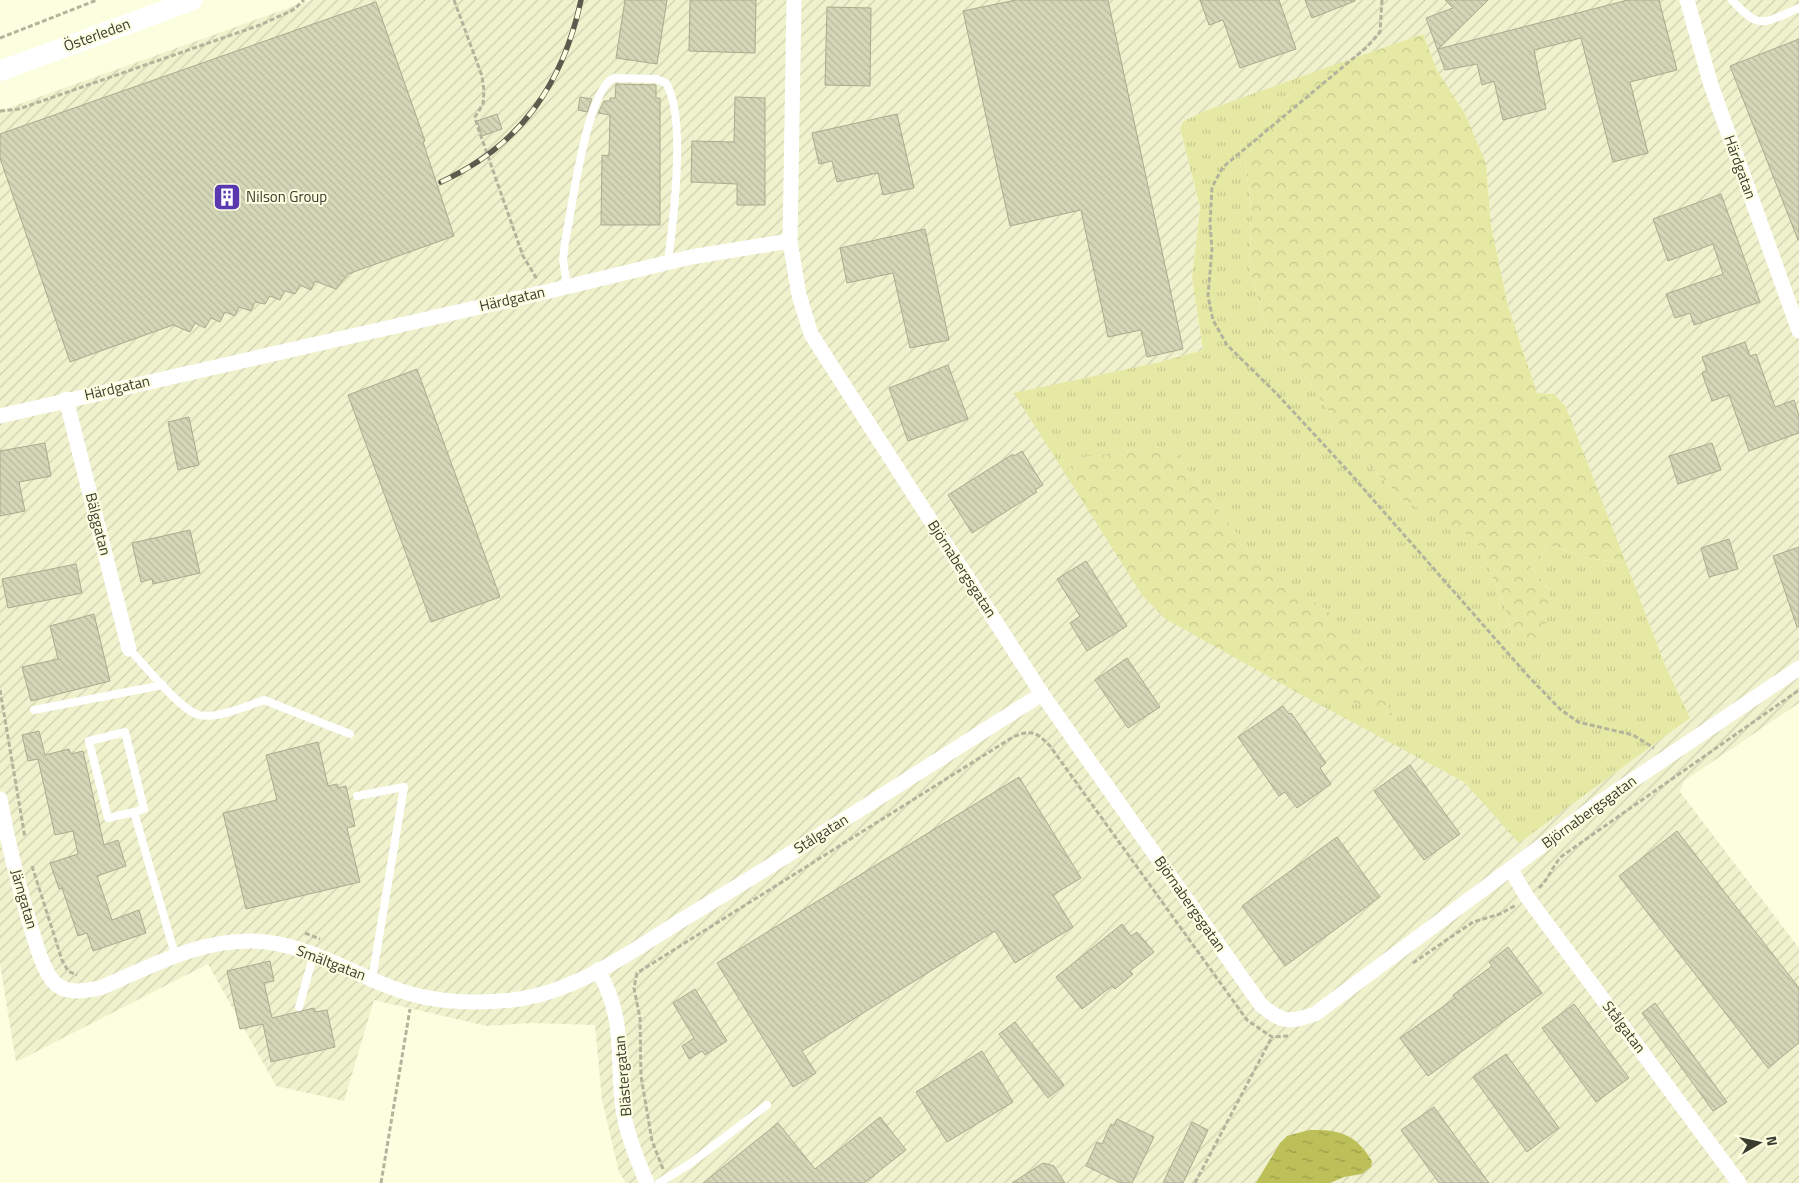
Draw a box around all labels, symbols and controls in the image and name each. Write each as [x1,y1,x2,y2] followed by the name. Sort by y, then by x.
[60,12,133,57] street label: Österleden
[1718,132,1763,202] street label: Härdgatan
[212,182,242,212] building icon: Nilson Group
[246,185,327,208] place label: Nilson Group
[477,280,547,317] street label: Härdgatan
[82,369,152,406] street label: Härdgatan
[80,490,117,558] street label: Bälggatan
[922,515,1003,622] street label: Björnabergsgatan
[1536,769,1641,854] street label: Björnabergsgatan
[789,808,852,859] street label: Stålgatan
[1149,851,1232,956] street label: Björnabergsgatan
[5,866,44,931] street label: Järngatan
[293,939,369,986] street label: Smältgatan
[1597,996,1652,1058] street label: Stålgatan
[608,1035,637,1117] street label: Blästergatan
[1734,1118,1784,1168] north arrow
[1761,1134,1783,1147] text: N

